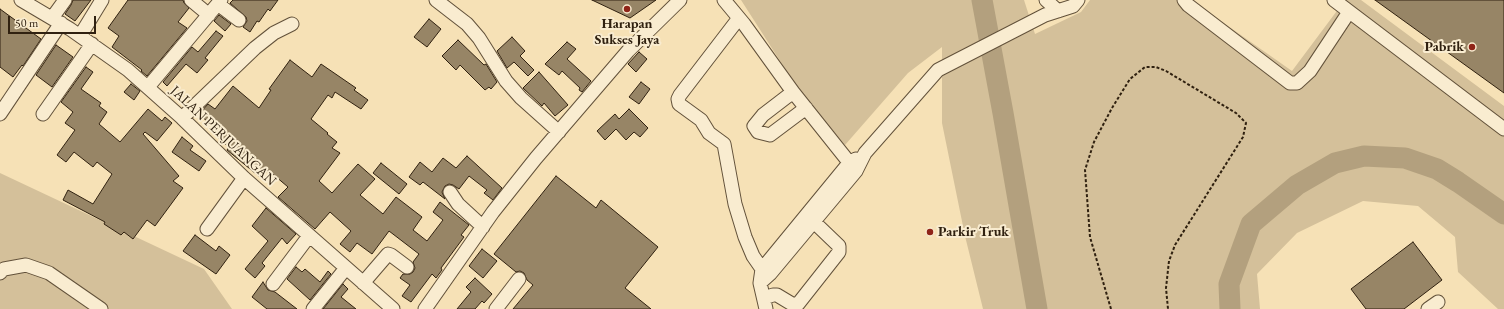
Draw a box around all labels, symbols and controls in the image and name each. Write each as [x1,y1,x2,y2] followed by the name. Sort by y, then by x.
[622,4,632,14] marker: Harapan Sukses Jaya
[10,8,98,34] scale bar
[15,15,38,31] text: 50 m
[595,16,659,48] place label: Harapan Sukses Jaya
[1425,39,1464,55] place label: Pabrik
[1467,42,1477,52] marker: Pabrik
[167,83,279,189] street label: JALAN PERJUANGAN
[938,224,1009,240] place label: Parkir Truk
[925,227,935,237] marker: Parkir Truk

